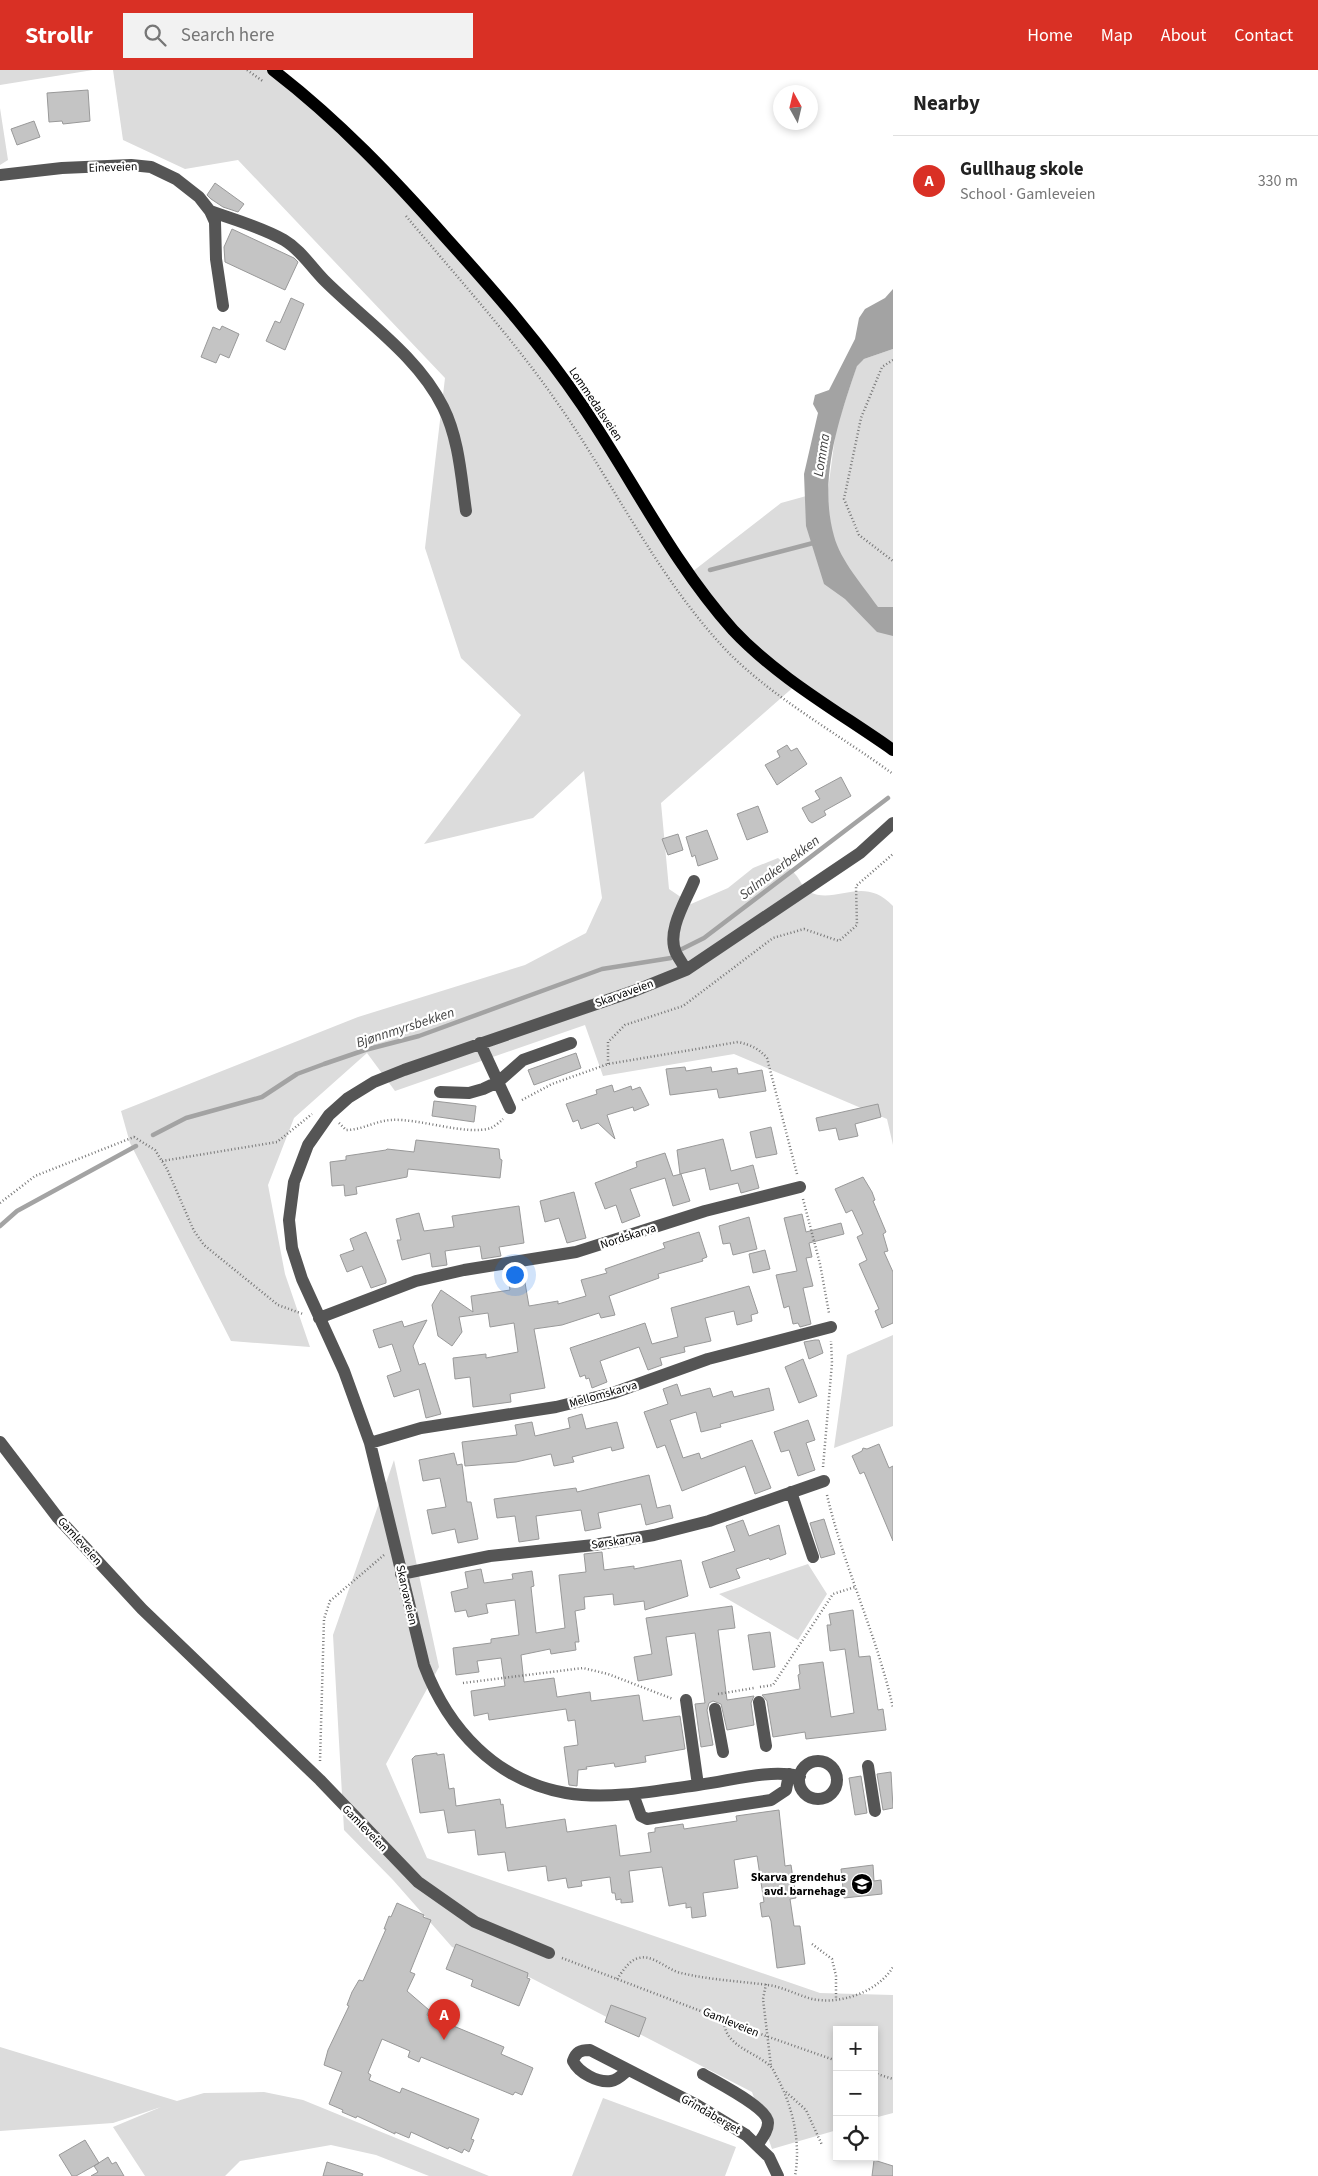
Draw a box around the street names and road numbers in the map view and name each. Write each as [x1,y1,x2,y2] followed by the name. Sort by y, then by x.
[88,158,138,177] street label: Eineveien
[565,364,627,445] street label: Lommedalsveien
[593,975,656,1012] street label: Skarvaveien
[598,1219,658,1253] street label: Nordskarva
[567,1377,639,1412] street label: Mellomskarva
[53,1514,106,1569] street label: Gamleveien
[590,1529,642,1554] street label: Sørskarva
[391,1563,422,1627] street label: Skarvaveien
[338,1801,391,1856] street label: Gamleveien
[700,2003,762,2041] street label: Gamleveien
[678,2091,744,2138] street label: Grindaberget

